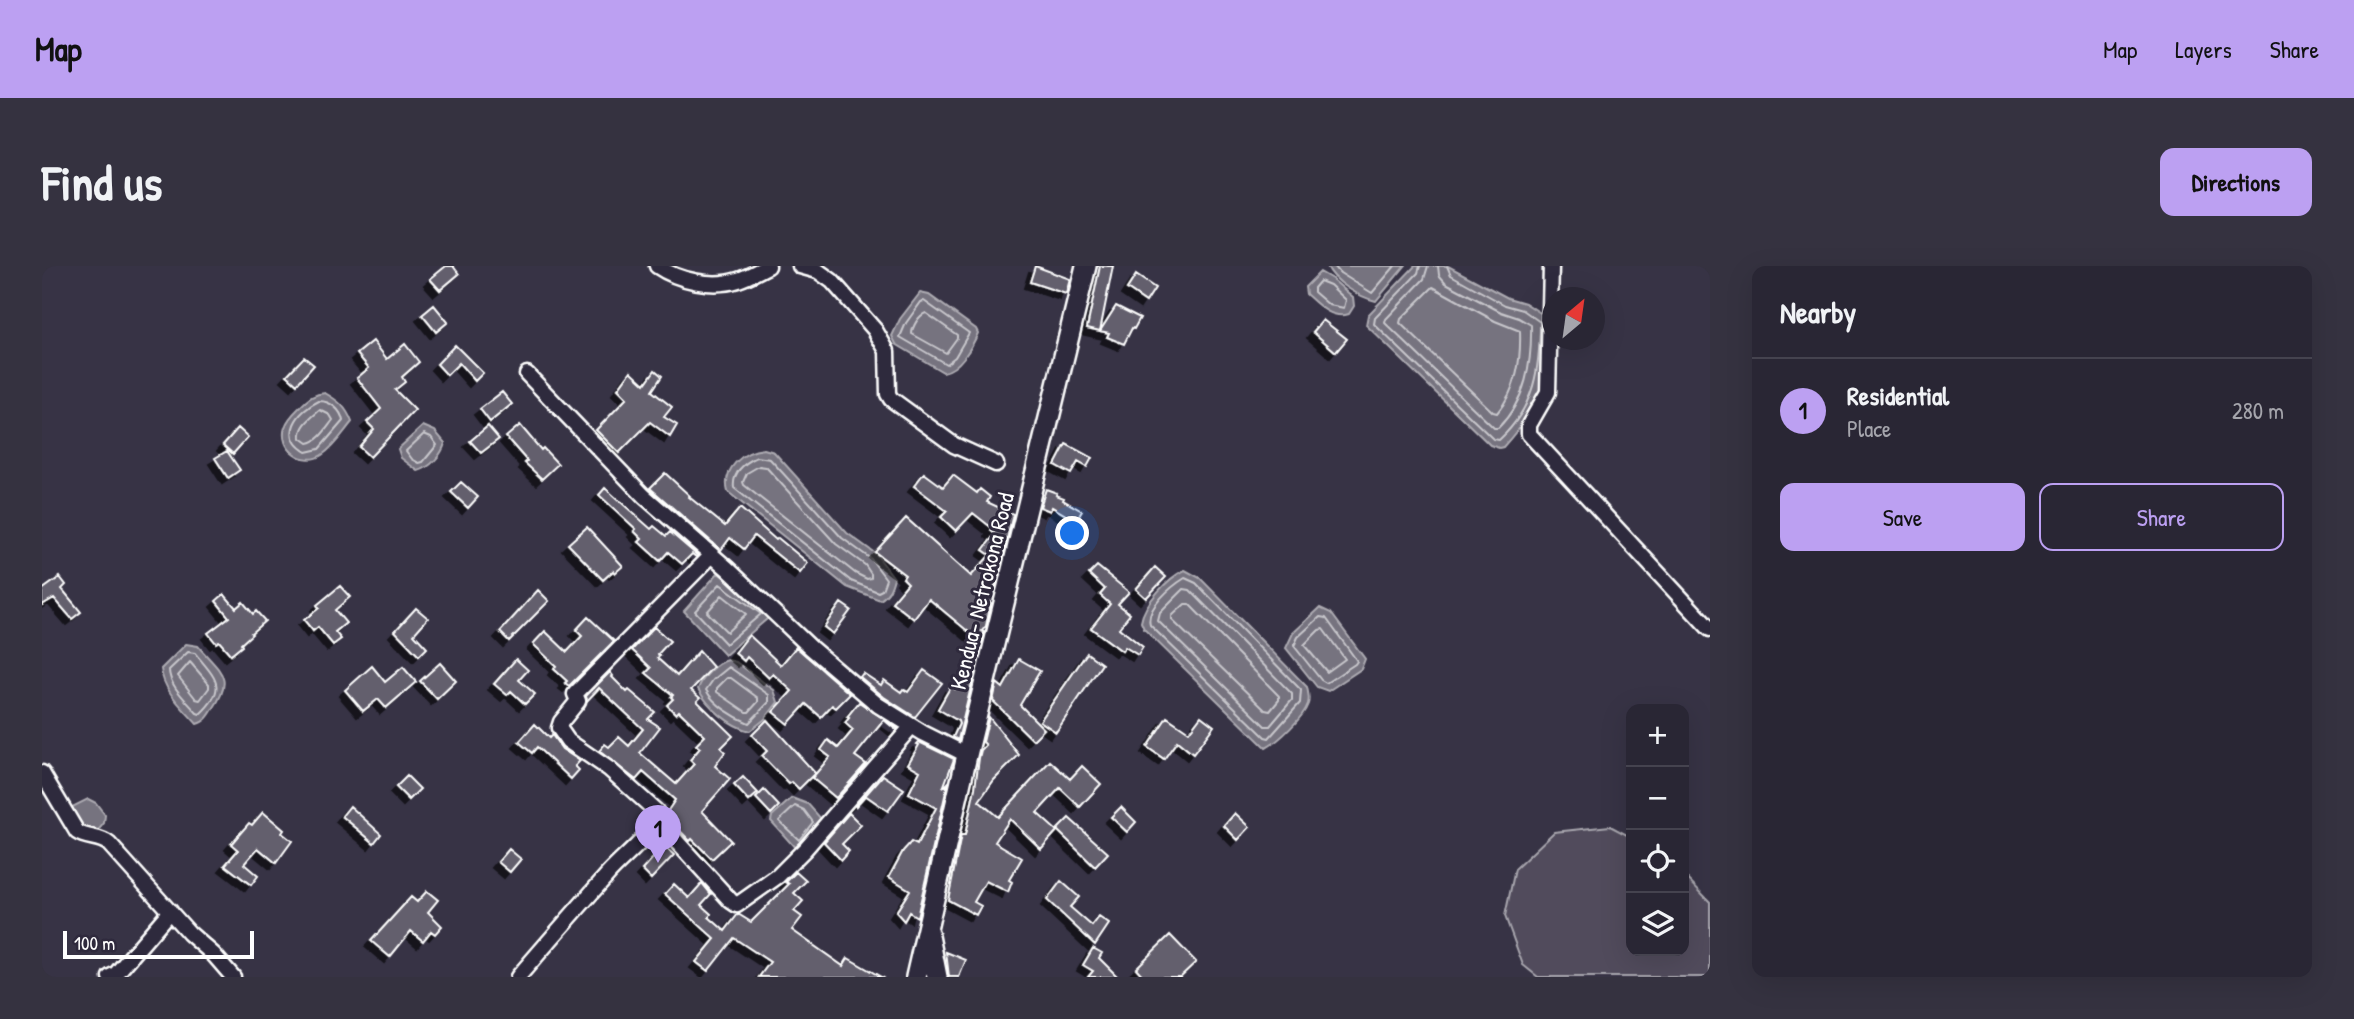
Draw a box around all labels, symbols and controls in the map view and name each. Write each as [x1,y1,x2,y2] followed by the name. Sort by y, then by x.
[35,27,82,71] text: Map
[2103,33,2137,65] text: Map
[2175,33,2232,65] text: Layers
[2270,33,2319,65] text: Share
[2160,148,2312,216] button: Directions
[42,149,162,215] text: Find us
[1542,287,1605,350] north arrow
[1780,292,1856,332] text: Nearby
[1847,378,1949,413] text: Residential
[1799,395,1807,426] text: 1
[2232,395,2284,426] text: 280 m
[1847,413,1891,444] text: Place
[1780,483,2025,551] button: Save
[2039,483,2284,551] button: Share
[942,489,1021,693] street label: Kendua- Netrokona Road
[1055,516,1089,550] your location
[1626,704,1689,956] map controls
[1626,704,1689,767] button: +
[1626,767,1689,830] button: −
[635,805,681,863] pin: 1
[1626,830,1689,893] button: locate
[1626,893,1689,956] button: layers
[63,928,254,960] scale bar
[74,930,115,956] text: 100 m

